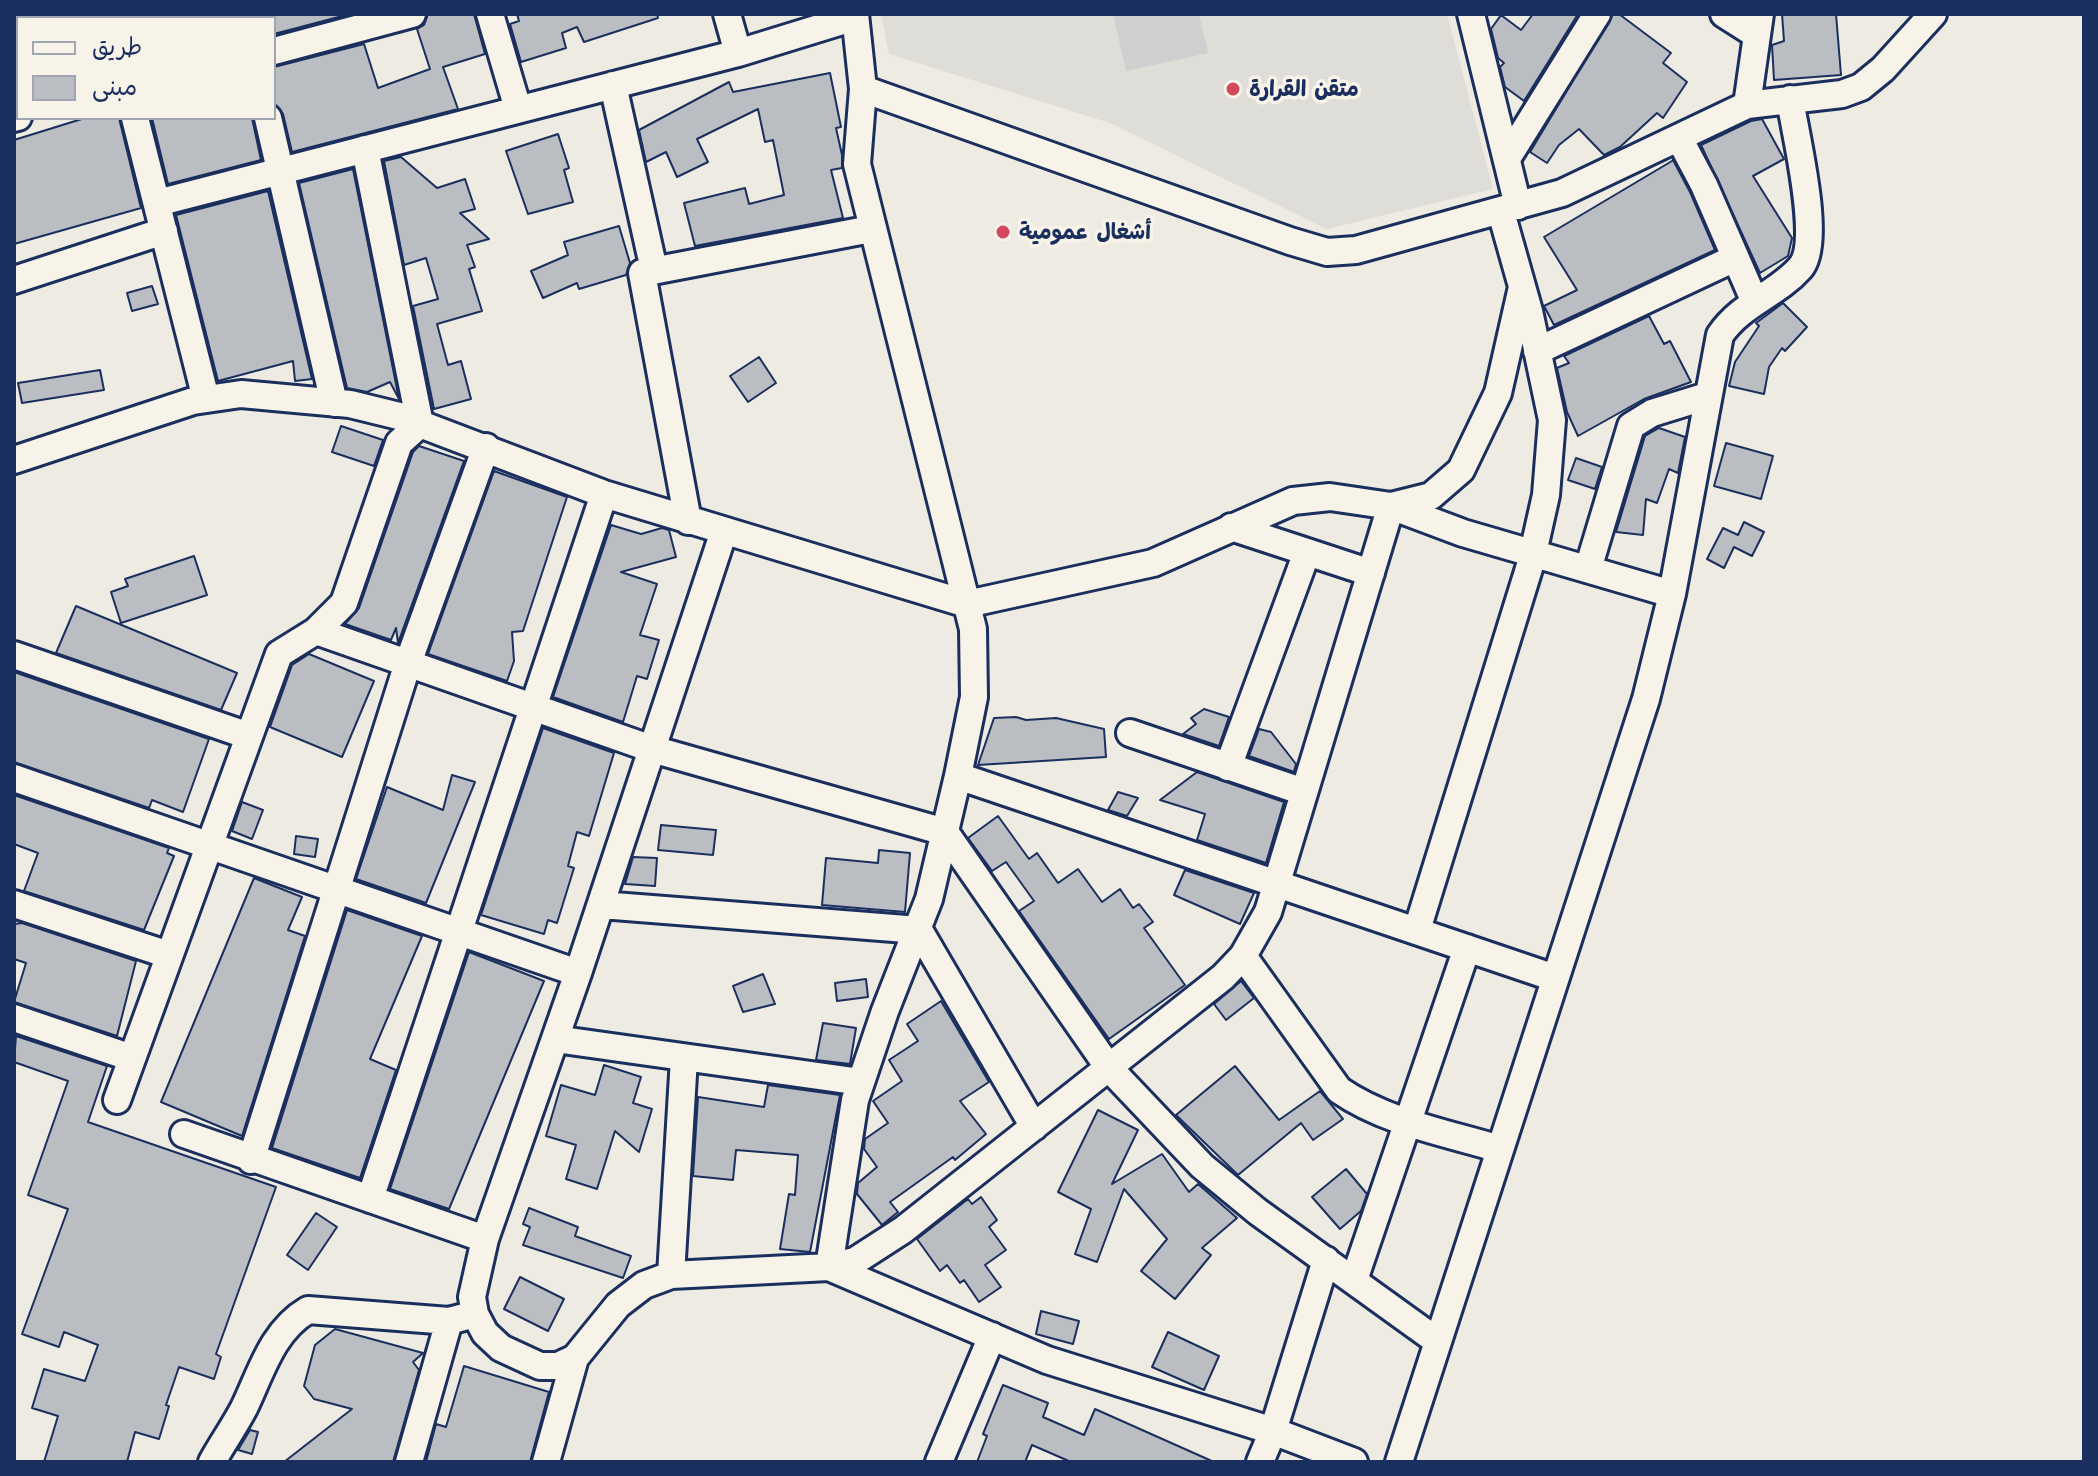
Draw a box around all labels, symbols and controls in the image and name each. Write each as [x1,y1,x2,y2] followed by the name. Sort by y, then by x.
[16,16,276,120] legend
[92,30,142,61] text: طريق
[92,70,137,101] text: مبنى
[1249,76,1359,102] place label: متقن القرارة
[1224,80,1242,98] marker: متقن القرارة
[1019,219,1151,245] place label: أشغال عمومية
[994,223,1012,241] marker: أشغال عمومية

